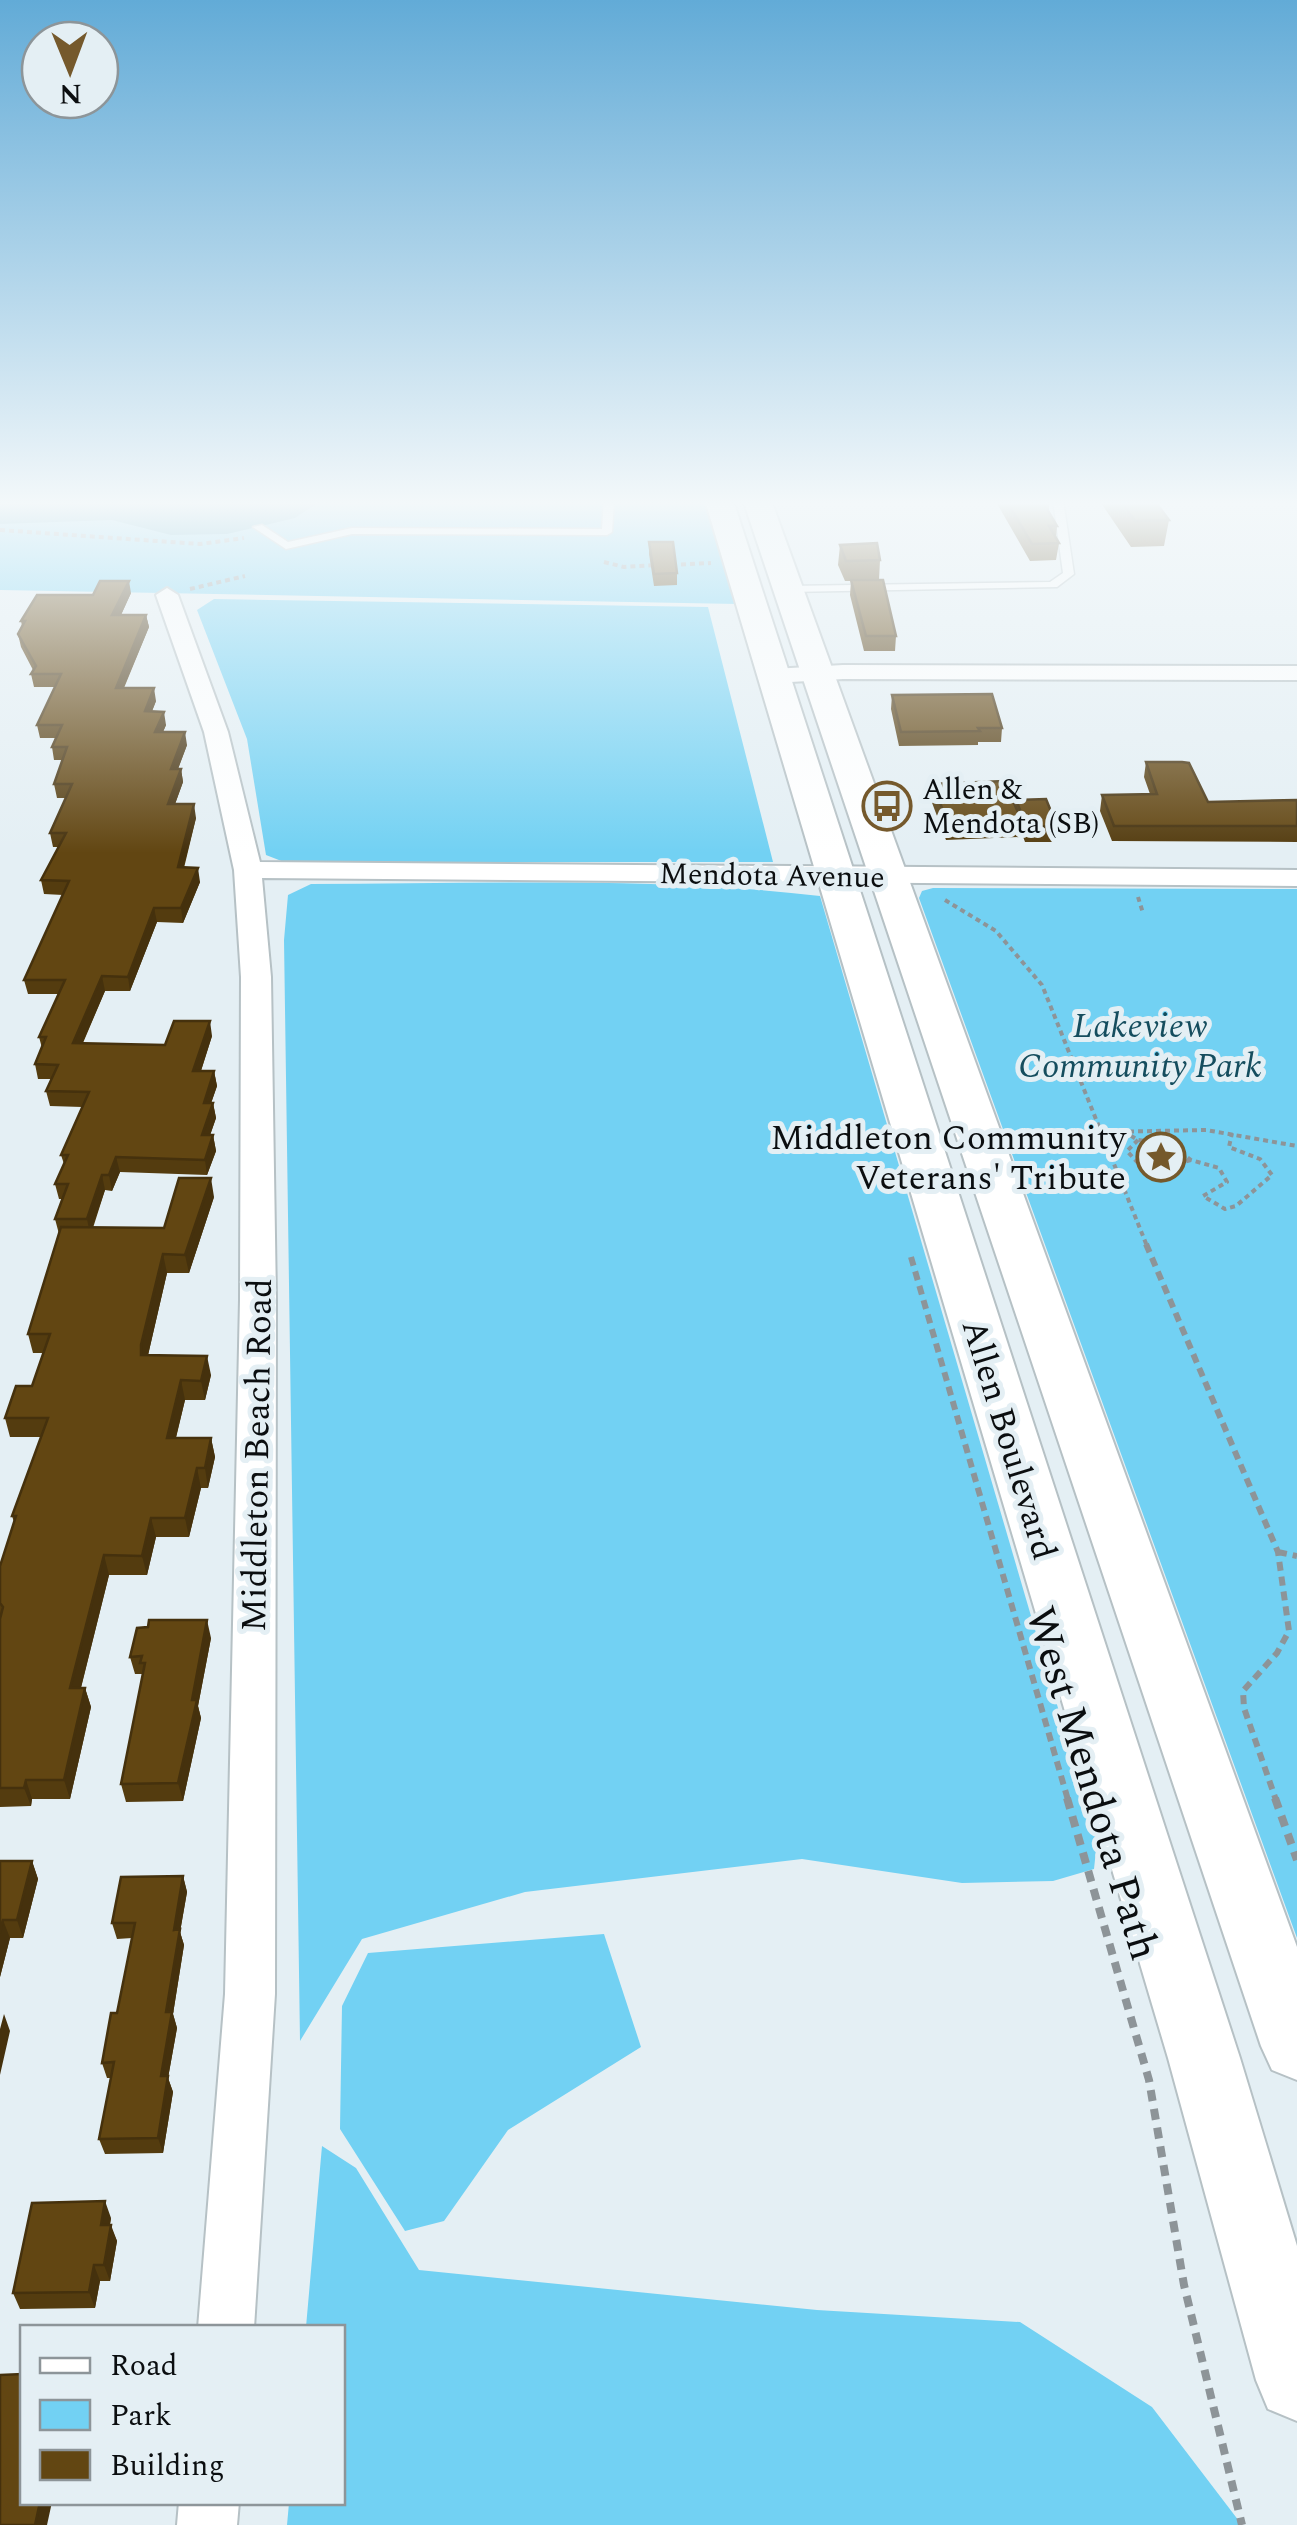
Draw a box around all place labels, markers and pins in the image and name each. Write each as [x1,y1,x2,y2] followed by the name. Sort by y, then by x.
[922,767,1099,847] place label: Allen & Mendota (SB)
[861,780,913,832] bus stop icon: Allen & Mendota (SB)
[770,1112,1127,1205] place label: Middleton Community Veterans' Tribute
[1135,1131,1187,1183] place icon: Middleton Community Veterans' Tribute

